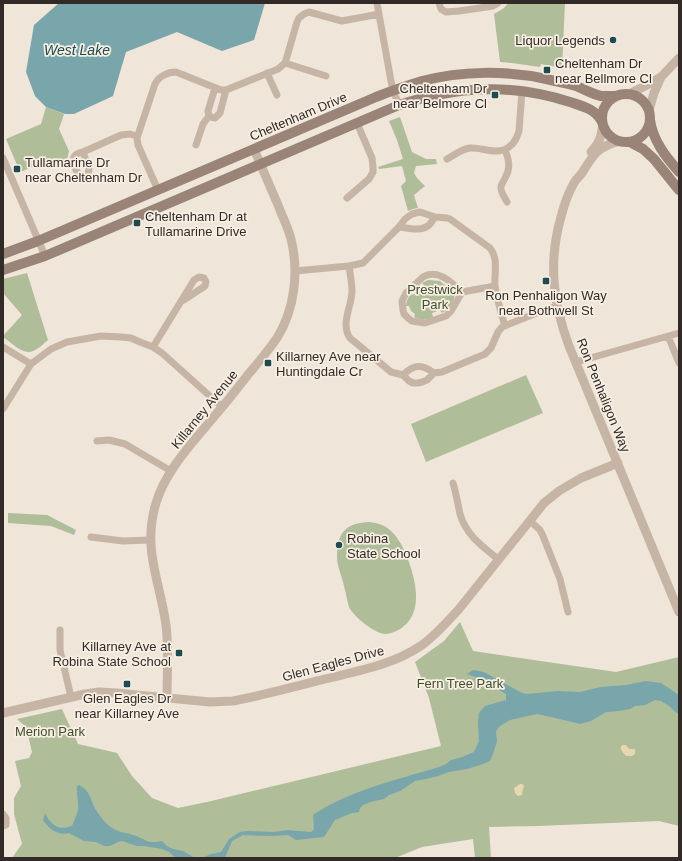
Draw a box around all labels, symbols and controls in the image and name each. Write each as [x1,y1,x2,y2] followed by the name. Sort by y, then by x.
[515,33,605,48] place label: Liquor Legends
[608,35,618,45] marker: Liquor Legends
[44,42,110,58] water label: West Lake
[555,56,652,86] place label: Cheltenham Dr near Bellmore Cl
[542,65,552,75] marker: Cheltenham Dr near Bellmore Cl
[393,81,488,111] place label: Cheltenham Dr near Belmore Cl
[247,89,349,144] street label: Cheltenham Drive
[490,90,500,100] marker: Cheltenham Dr near Belmore Cl
[25,155,143,185] place label: Tullamarine Dr near Cheltenham Dr
[12,164,22,174] marker: Tullamarine Dr near Cheltenham Dr
[145,209,247,239] place label: Cheltenham Dr at Tullamarine Drive
[132,218,142,228] marker: Cheltenham Dr at Tullamarine Drive
[541,276,551,286] marker: Ron Penhaligon Way near Bothwell St
[407,282,463,312] park label: Prestwick Park
[485,288,607,318] place label: Ron Penhaligon Way near Bothwell St
[574,336,633,455] street label: Ron Penhaligon Way
[276,349,381,379] place label: Killarney Ave near Huntingdale Cr
[263,358,273,368] marker: Killarney Ave near Huntingdale Cr
[168,367,241,452] street label: Killarney Avenue
[347,531,421,561] place label: Robina State School
[334,540,344,550] marker: Robina State School
[52,639,171,669] place label: Killarney Ave at Robina State School
[281,643,386,684] street label: Glen Eagles Drive
[174,648,184,658] marker: Killarney Ave at Robina State School
[417,676,504,691] park label: Fern Tree Park
[122,679,132,689] marker: Glen Eagles Dr near Killarney Ave
[75,691,179,721] place label: Glen Eagles Dr near Killarney Ave
[15,724,86,739] park label: Merion Park

